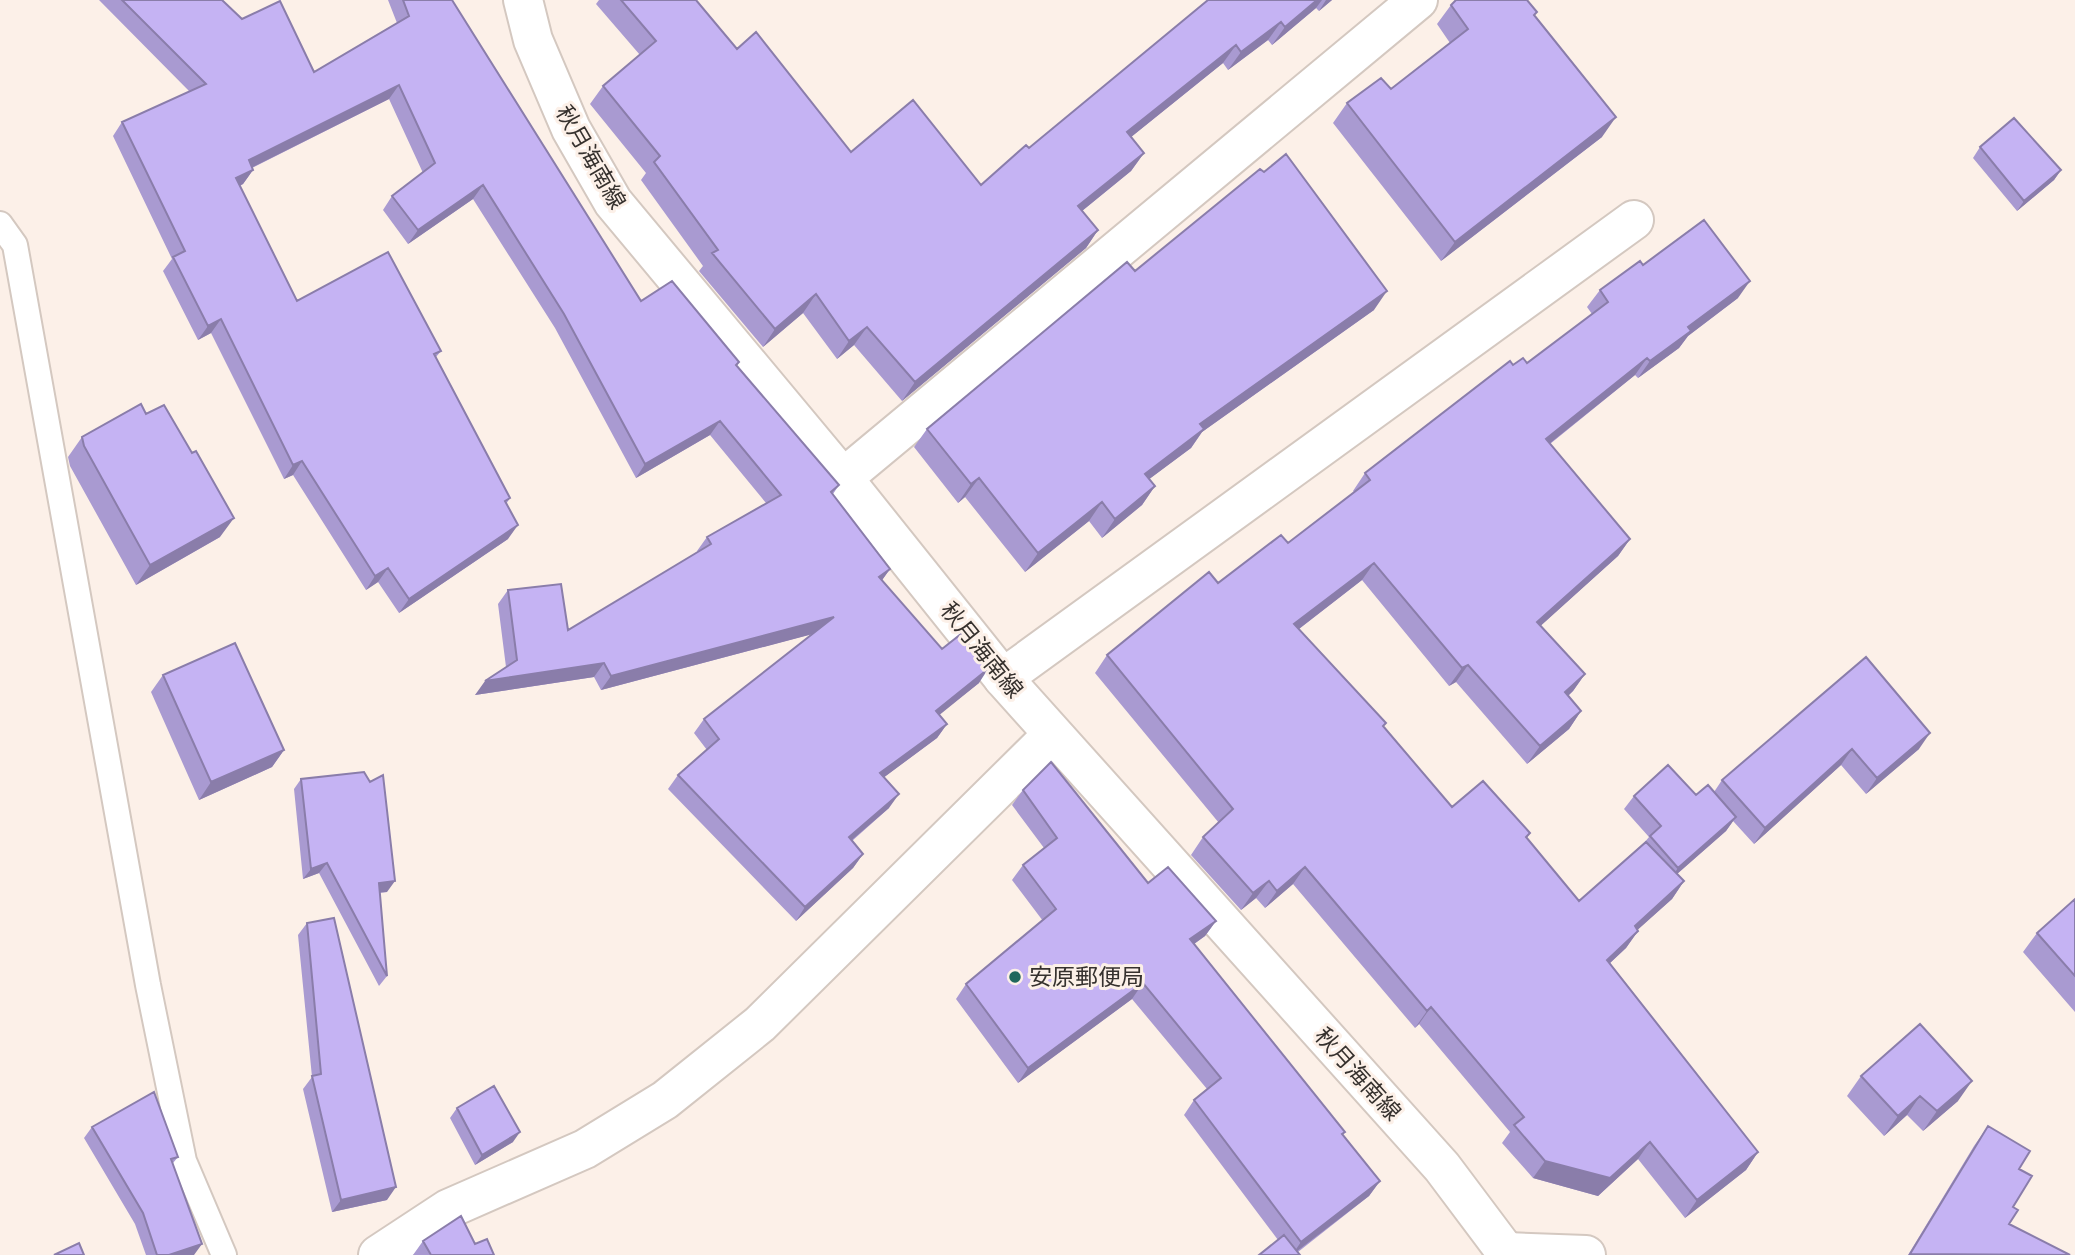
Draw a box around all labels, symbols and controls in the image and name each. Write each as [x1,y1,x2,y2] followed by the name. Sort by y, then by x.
[549,100,633,214] street label: 秋月海南線
[934,596,1030,704] street label: 秋月海南線
[1029,962,1144,992] place label: 安原郵便局
[1007,969,1023,985] marker: 安原郵便局
[1308,1021,1408,1127] street label: 秋月海南線

